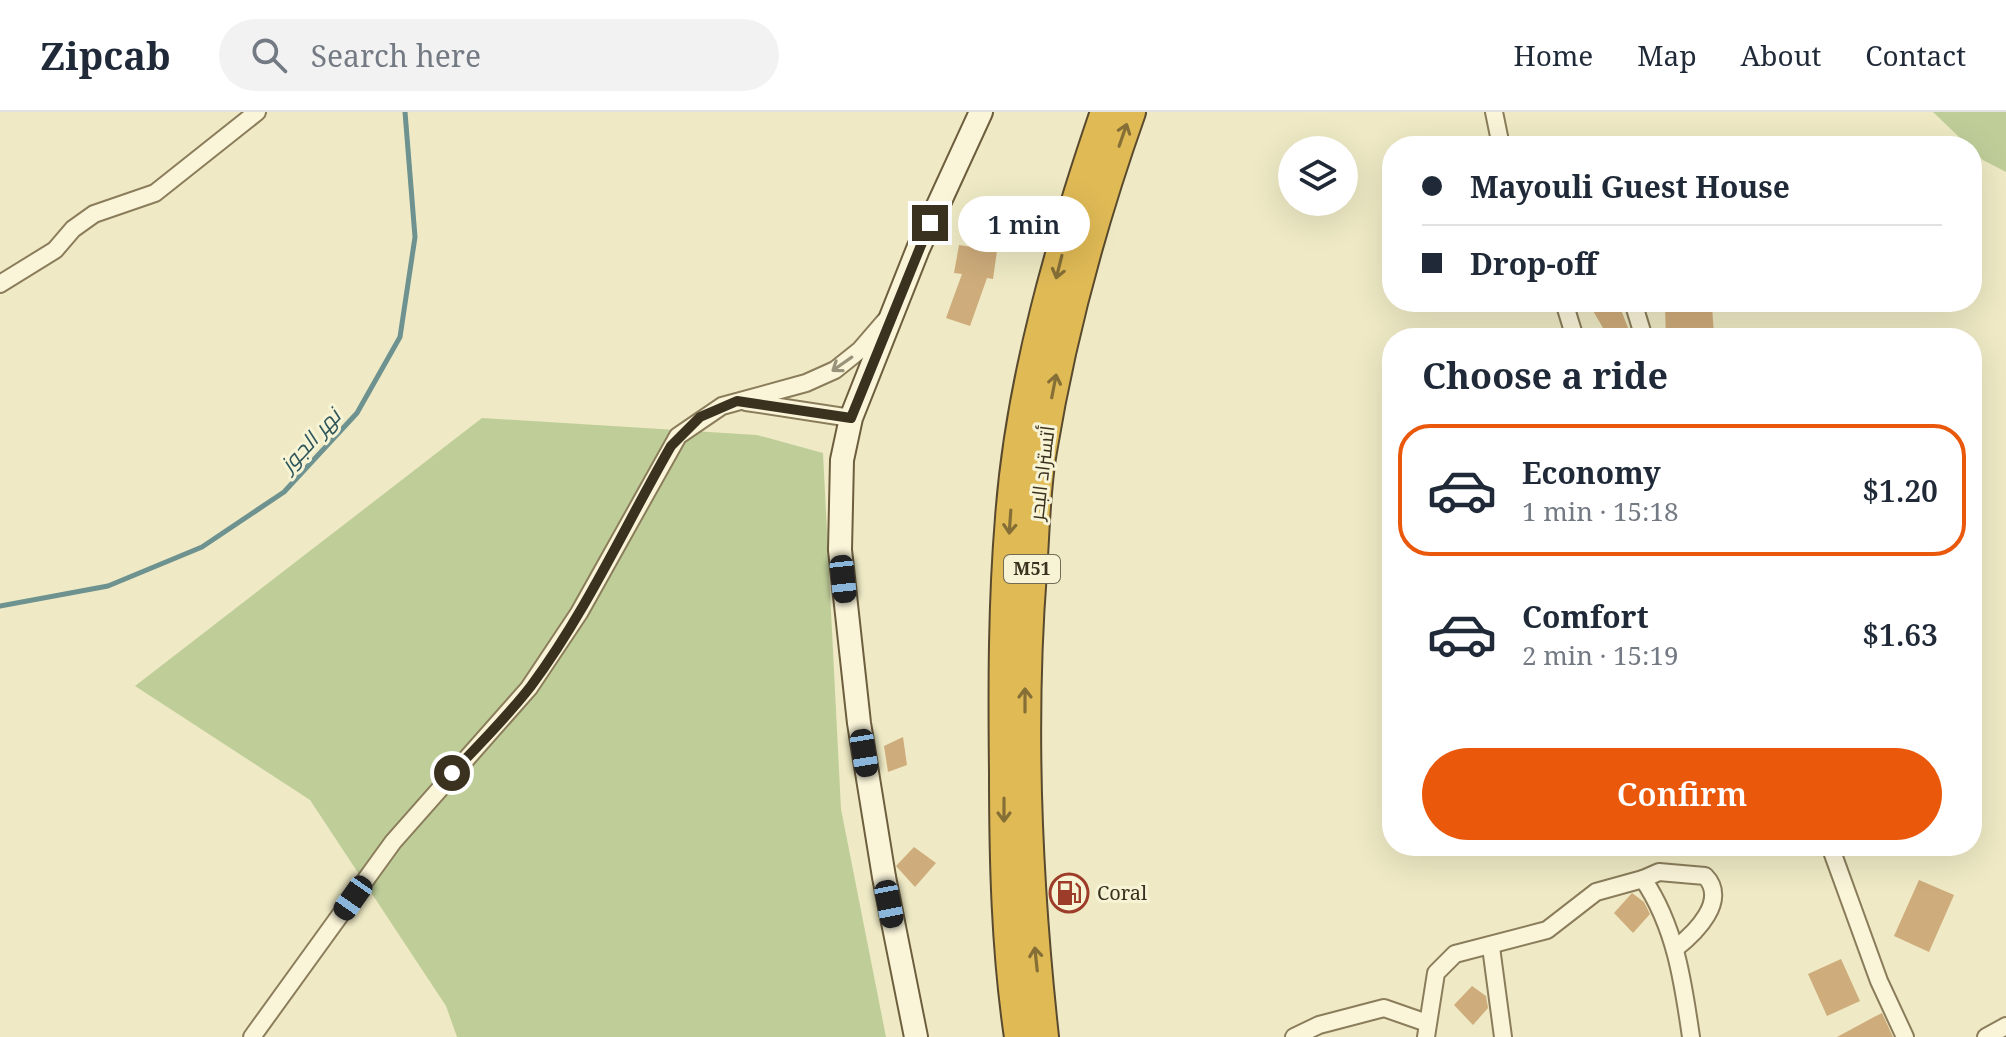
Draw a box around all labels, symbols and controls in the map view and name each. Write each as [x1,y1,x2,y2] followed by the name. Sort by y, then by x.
[219,19,779,91] search box
[40,29,171,81] text: Zipcab
[247,33,291,77] icon: search
[311,35,481,76] text: Search here
[1514,36,1593,74] text: Home
[1637,36,1697,74] text: Map
[1741,36,1821,74] text: About
[1865,36,1966,74] text: Contact
[1116,123,1131,148] one-way arrow
[1278,136,1358,216] map controls
[1278,136,1358,216] button: layers
[1470,166,1790,207] text: Mayouli Guest House
[958,195,1090,251] callout: 1 min
[912,205,948,241] route end
[988,206,1060,242] text: 1 min
[1470,243,1597,284] text: Drop-off
[1050,254,1065,280] one-way arrow
[1422,351,1668,400] text: Choose a ride
[832,355,853,372] one-way arrow
[1048,373,1063,399] one-way arrow
[270,400,348,480] water label: نهر الجوز
[1022,424,1061,523] street label: أتستراد البحر
[1522,452,1661,493] text: Economy
[1426,454,1498,526] icon: car
[1862,470,1938,511] text: $1.20
[1522,493,1679,529] text: 1 min · 15:18
[1002,508,1017,535] one-way arrow
[829,554,857,604] car
[1004,555,1060,583] road number: M51
[1522,596,1649,637] text: Comfort
[1426,598,1498,670] icon: car
[1862,614,1938,655] text: $1.63
[1522,637,1679,673] text: 2 min · 15:19
[1017,687,1033,714] one-way arrow
[848,727,880,779] car
[1422,748,1942,840] button: Confirm
[434,755,470,791] route start
[996,796,1012,823] one-way arrow
[329,871,377,925] car
[1048,872,1090,914] fuel station icon: Coral
[873,878,905,930] car
[1097,879,1147,906] place label: Coral
[1028,947,1043,973] one-way arrow

